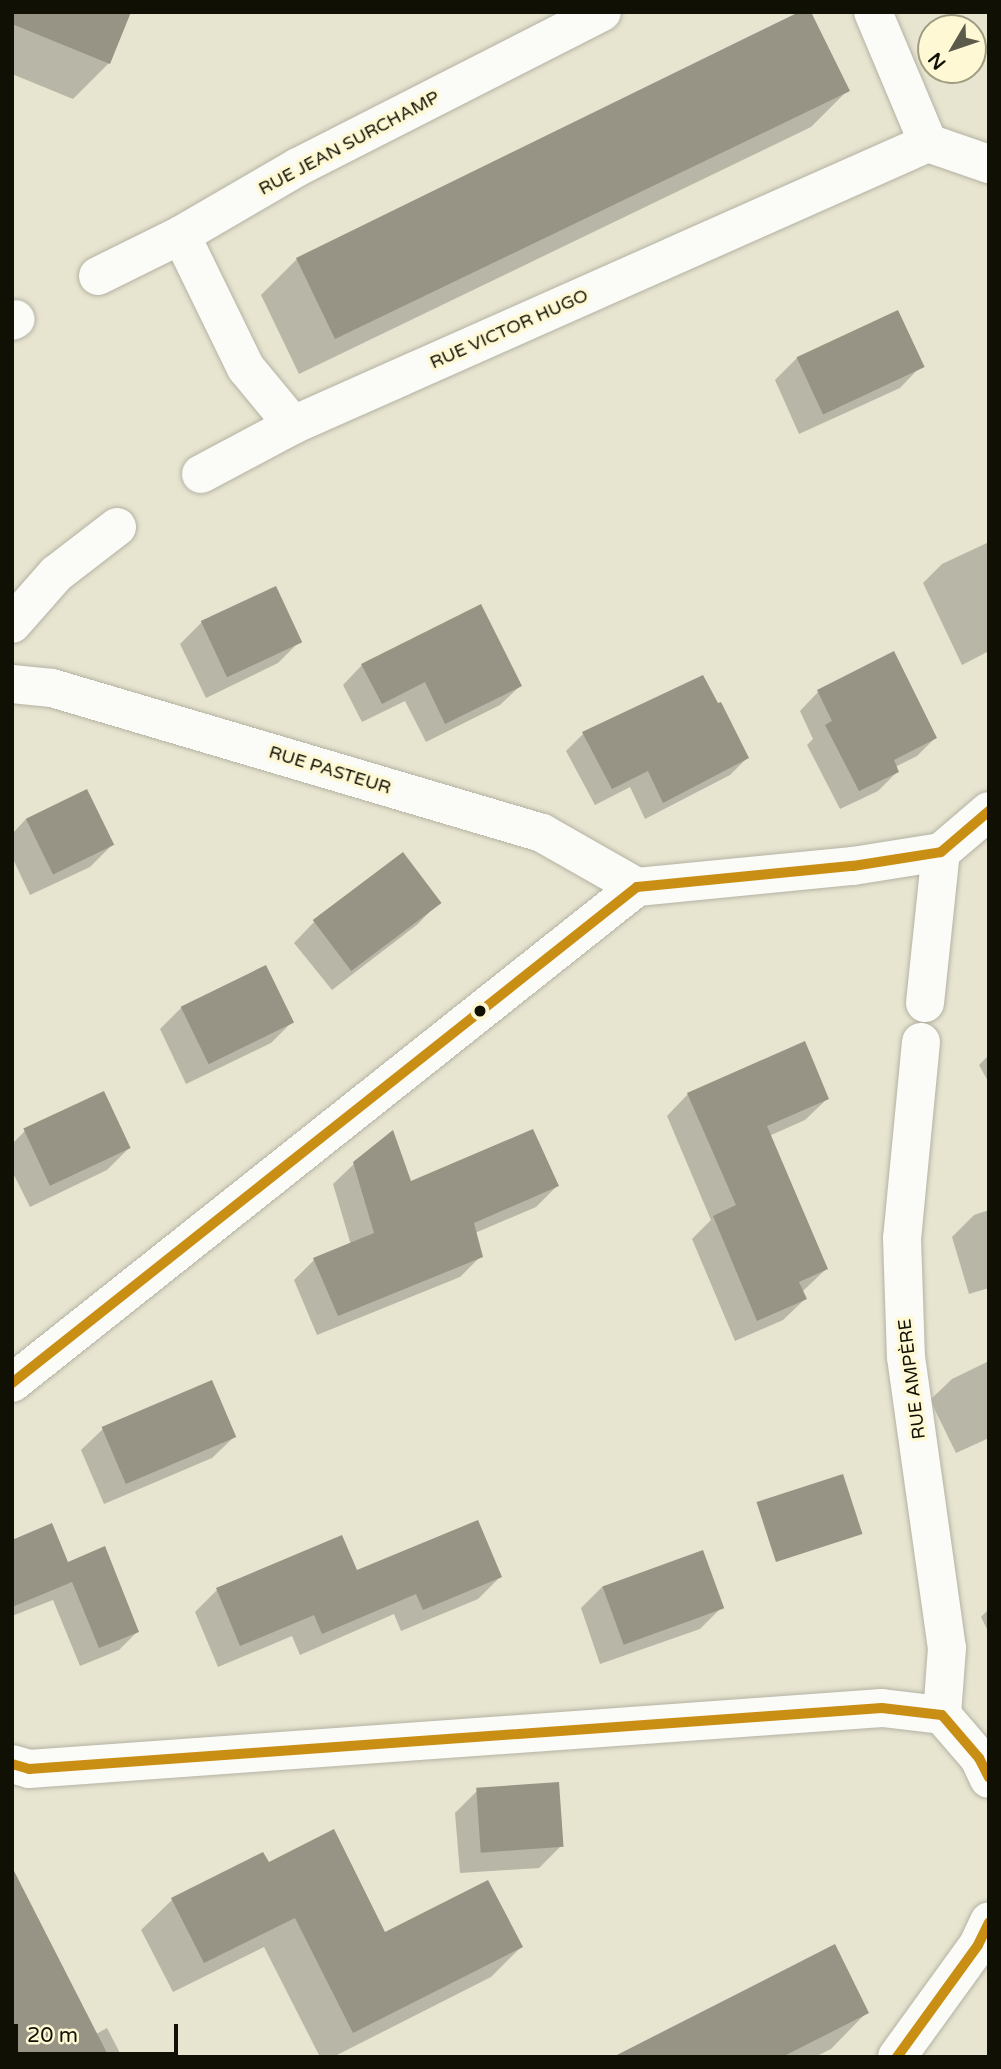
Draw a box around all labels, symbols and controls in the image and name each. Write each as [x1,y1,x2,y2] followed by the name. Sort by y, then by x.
[917,14,987,84] north arrow
[924,48,951,74] text: N
[255,86,443,200] street label: RUE JEAN SURCHAMP
[427,284,591,374] street label: RUE VICTOR HUGO
[266,741,394,799] street label: RUE PASTEUR
[473,1004,487,1018] unlabelled marker
[894,1317,930,1441] street label: RUE AMPÈRE
[18,2010,182,2054] scale bar
[27,2023,78,2048] text: 20 m

